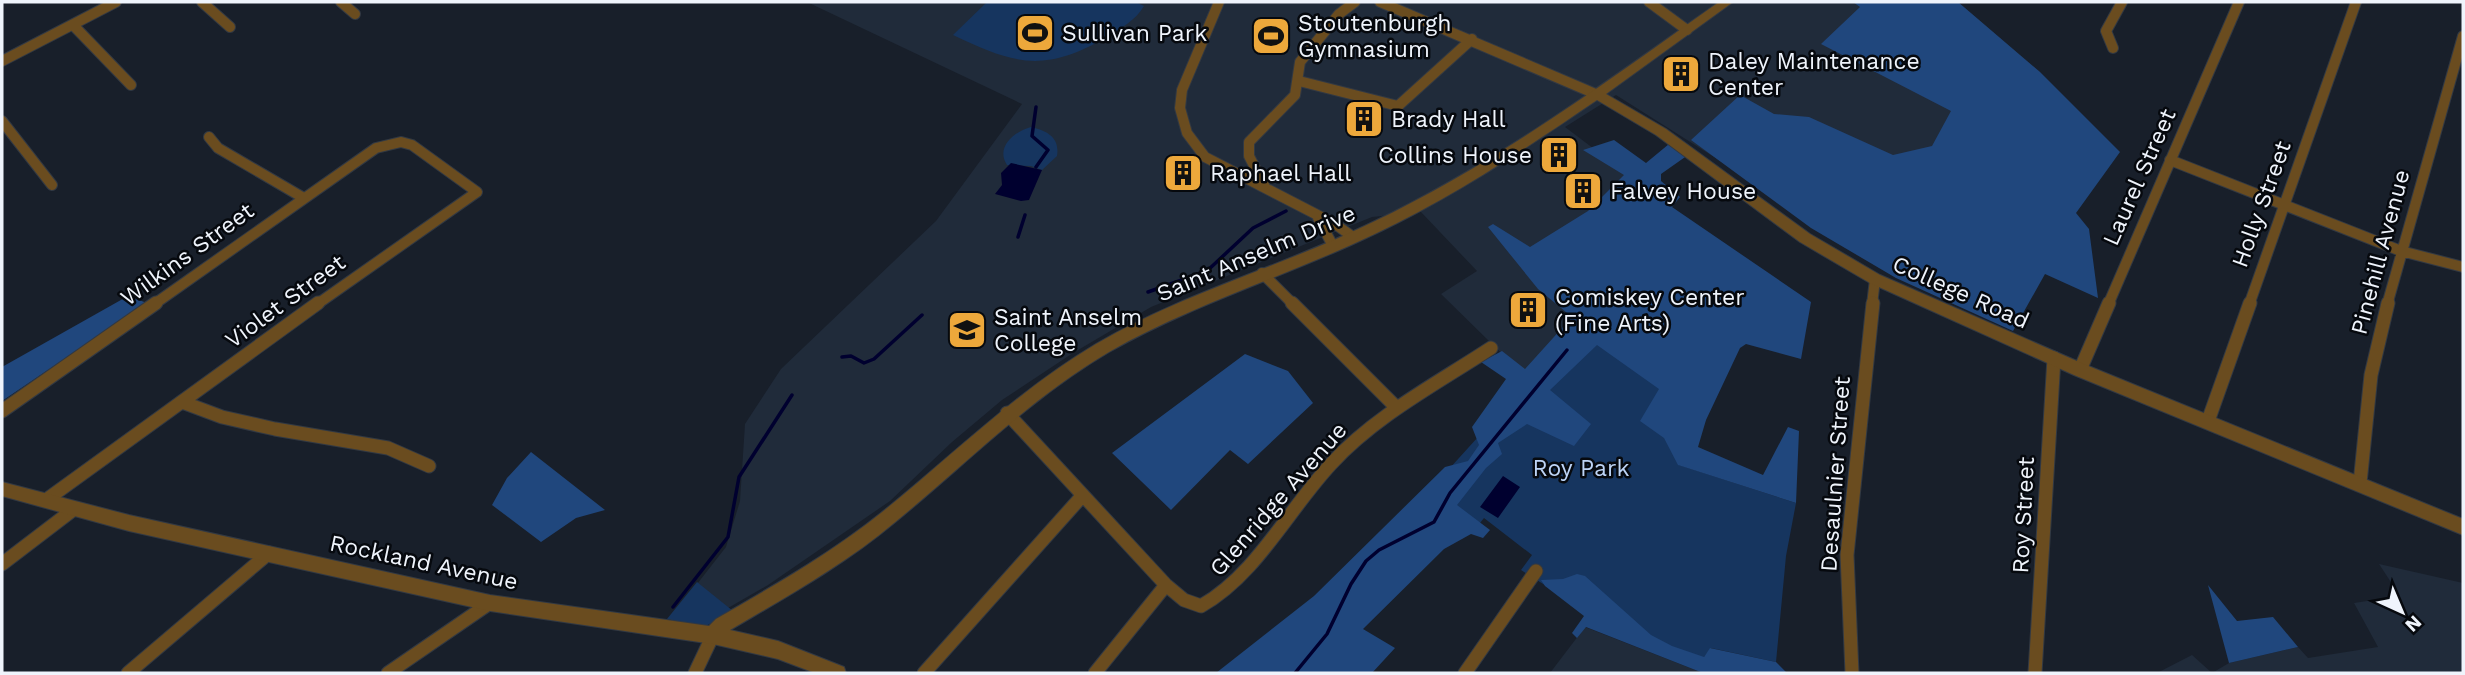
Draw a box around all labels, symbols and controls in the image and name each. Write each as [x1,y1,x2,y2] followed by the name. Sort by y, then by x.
[1298,10,1451,63] place label: Stoutenburgh Gymnasium
[1014,12,1056,54] sports icon: Sullivan Park
[1250,15,1292,57] sports icon: Stoutenburgh Gymnasium
[1062,20,1207,47] place label: Sullivan Park
[1708,48,1920,101] place label: Daley Maintenance Center
[1660,53,1702,95] building icon: Daley Maintenance Center
[1343,98,1385,140] building icon: Brady Hall
[2097,104,2182,250] street label: Laurel Street
[1391,106,1506,133] place label: Brady Hall
[1538,134,1580,176] building icon: Collins House
[2226,137,2297,271] street label: Holly Street
[1378,142,1532,169] place label: Collins House
[1162,152,1204,194] building icon: Raphael Hall
[1210,160,1351,187] place label: Raphael Hall
[2345,167,2415,338] street label: Pinehill Avenue
[1562,170,1604,212] building icon: Falvey House
[1610,178,1756,205] place label: Falvey House
[116,197,259,312] street label: Wilkins Street
[1153,199,1360,308] street label: Saint Anselm Drive
[220,249,351,354] street label: Violet Street
[1888,250,2033,335] street label: College Road
[1555,284,1745,337] place label: Comiskey Center (Fine Arts)
[1507,289,1549,331] building icon: Comiskey Center (Fine Arts)
[994,304,1142,357] place label: Saint Anselm College
[946,309,988,351] school or university icon: Saint Anselm College
[1815,375,1856,573] street label: Desaulnier Street
[1204,417,1353,582] street label: Glenridge Avenue
[1533,455,1629,482] park label: Roy Park
[2007,456,2040,574] street label: Roy Street
[327,529,520,596] street label: Rockland Avenue
[2367,577,2437,647] north arrow
[2400,611,2427,637] text: N

